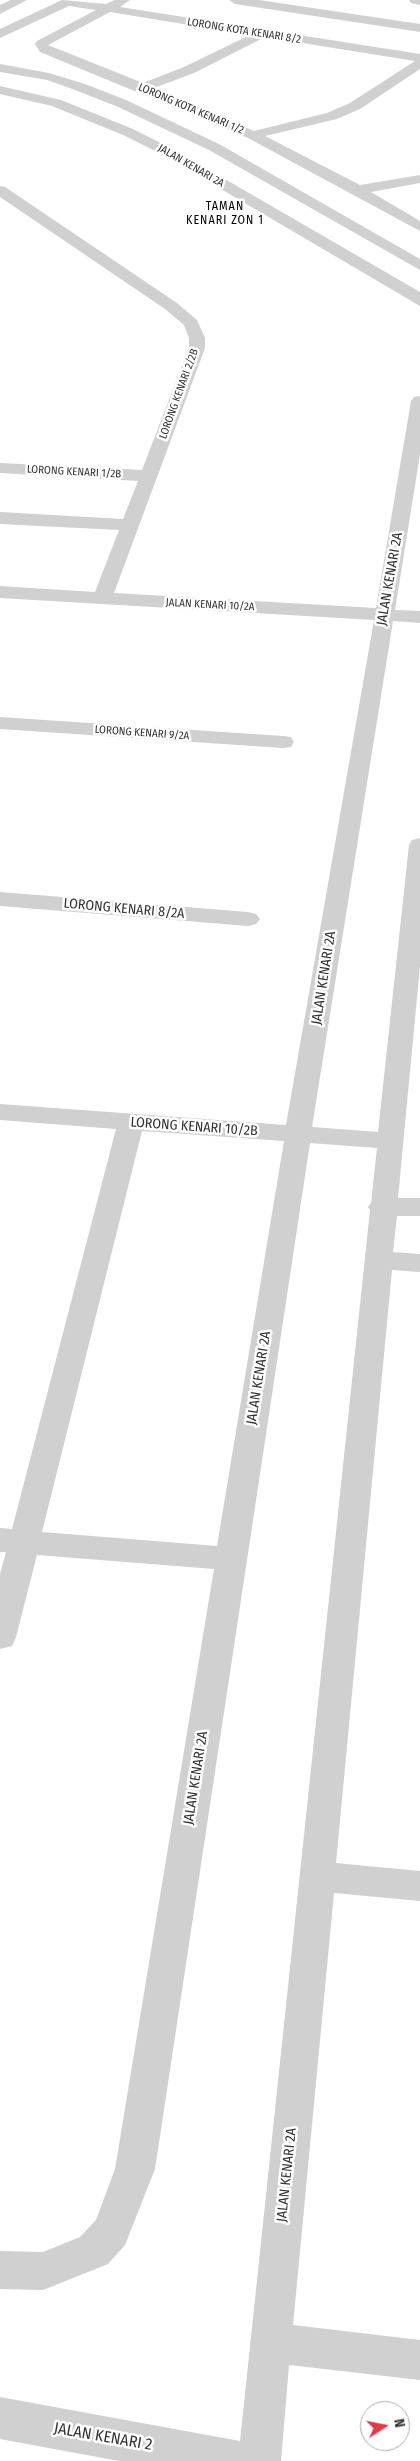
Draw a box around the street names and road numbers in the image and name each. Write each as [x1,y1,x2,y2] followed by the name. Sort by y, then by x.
[186,16,302,46] street label: LORONG KOTA KENARI 8/2
[136,81,246,137] street label: LORONG KOTA KENARI 1/2
[156,142,226,190] street label: JALAN KENARI 2A
[157,347,201,441] street label: LORONG KENARI 2/2B
[27,463,121,481] street label: LORONG KENARI 1/2B
[374,531,406,627] street label: JALAN KENARI 2A
[165,596,255,614] street label: JALAN KENARI 10/2A
[94,723,190,743] street label: LORONG KENARI 9/2A
[63,895,185,923] street label: LORONG KENARI 8/2A
[308,930,340,1026] street label: JALAN KENARI 2A
[130,1114,258,1140] street label: LORONG KENARI 10/2B
[243,1330,275,1426] street label: JALAN KENARI 2A
[180,1730,212,1826] street label: JALAN KENARI 2A
[274,2127,300,2223] street label: JALAN KENARI 2A
[52,2419,154,2455] street label: JALAN KENARI 2

